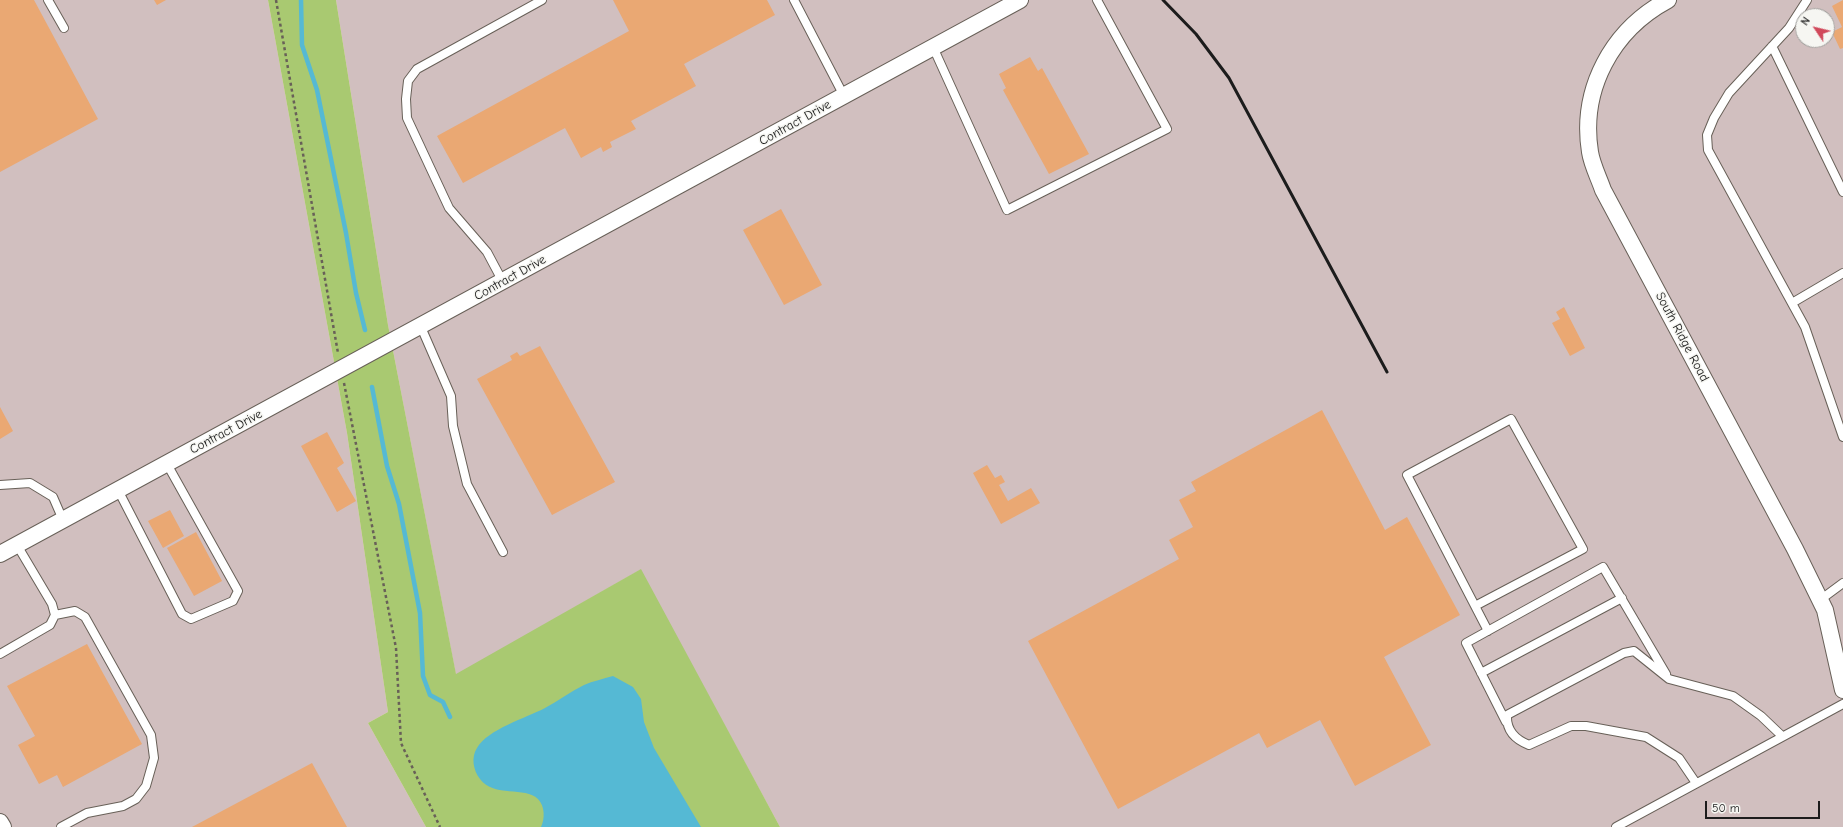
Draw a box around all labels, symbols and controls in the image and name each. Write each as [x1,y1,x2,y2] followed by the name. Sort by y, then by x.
[1795,8,1835,48] north arrow
[1798,15,1813,28] text: N
[756,97,834,149] street label: Contract Drive
[471,252,549,304] street label: Contract Drive
[1652,290,1712,384] street label: South Ridge Road
[187,406,265,458] street label: Contract Drive
[1707,793,1822,819] scale bar
[1712,801,1740,815] text: 50 m

